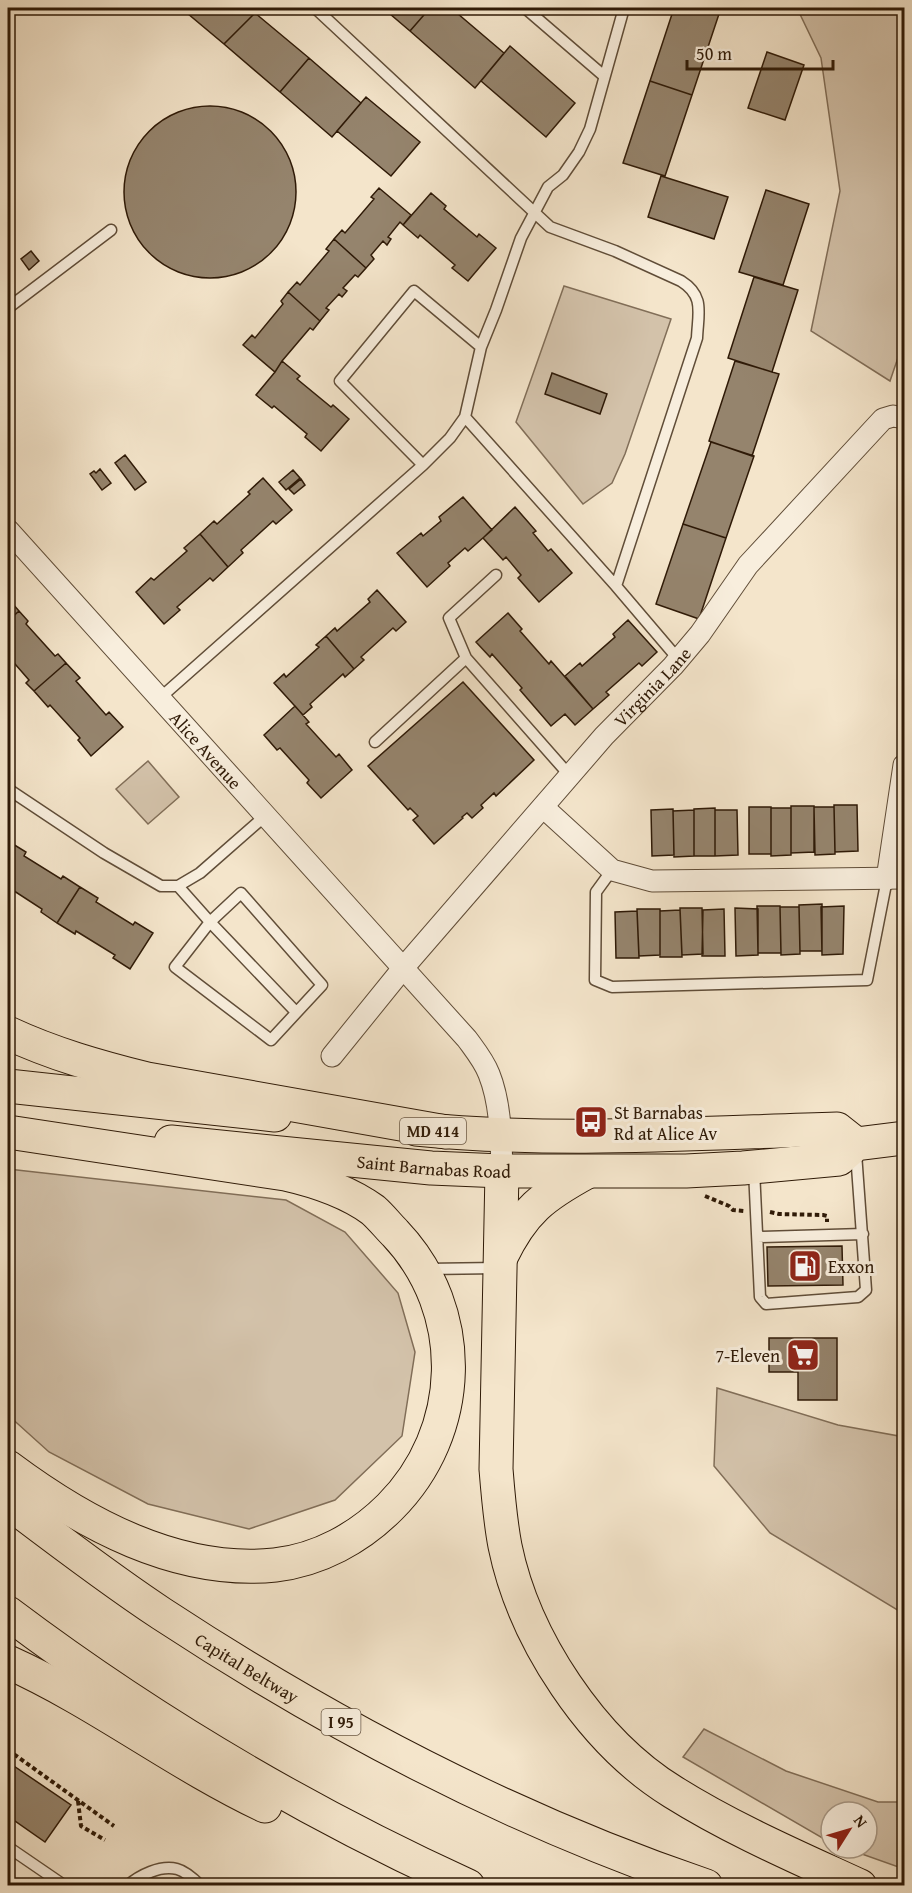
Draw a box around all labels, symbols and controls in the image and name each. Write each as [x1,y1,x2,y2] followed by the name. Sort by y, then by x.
[687,33,832,71] scale bar
[696,40,732,67] text: 50 m
[607,641,697,733] street label: Virginia Lane
[164,705,249,795] street label: Alice Avenue
[614,1099,717,1147] place label: St Barnabas Rd at Alice Av
[573,1104,609,1140] bus stop icon: St Barnabas Rd at Alice Av
[400,1118,466,1144] road number: MD 414
[356,1147,511,1185] street label: Saint Barnabas Road
[787,1248,823,1284] fuel station icon: Exxon
[828,1253,874,1280] place label: Exxon
[785,1337,821,1373] supermarket icon: 7-Eleven
[715,1342,780,1369] place label: 7-Eleven
[190,1625,304,1709] street label: Capital Beltway
[322,1709,360,1735] road number: I 95
[819,1800,879,1860] north arrow
[848,1809,874,1833] text: N

